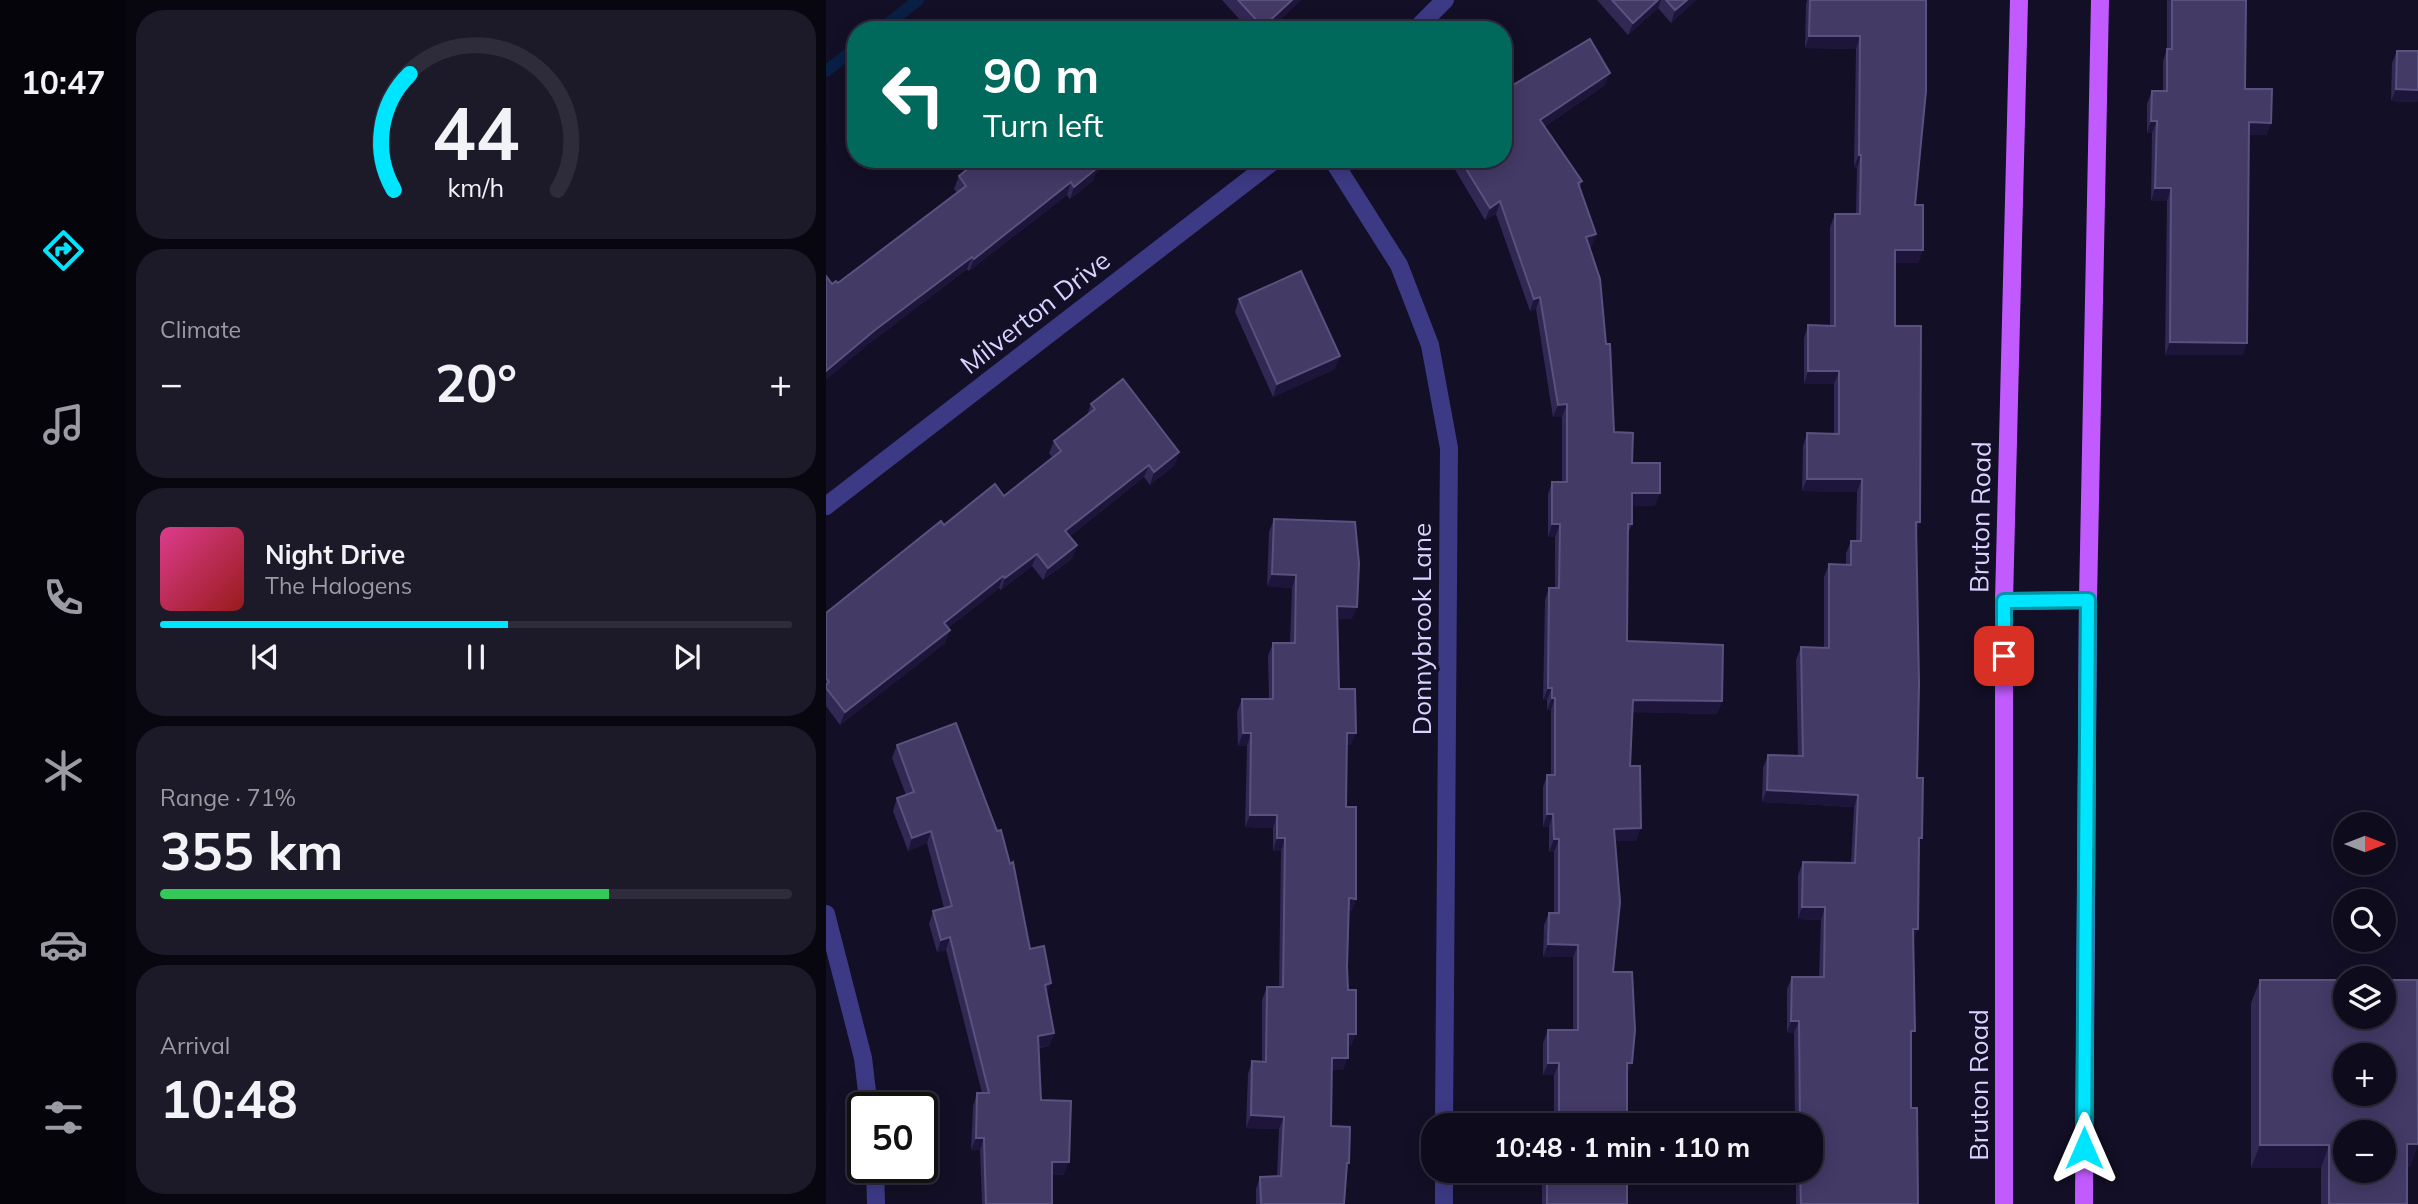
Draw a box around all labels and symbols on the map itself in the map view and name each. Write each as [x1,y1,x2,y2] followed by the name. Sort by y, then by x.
[953,243,1117,381] street label: Milverton Drive
[1962,441,1998,593] street label: Bruton Road
[1405,523,1438,735] street label: Donnybrook Lane
[1974,626,2034,686] pin
[2333,812,2396,875] north arrow
[1962,1009,1995,1161] street label: Bruton Road
[847,1092,938,1183] speed limit sign: 50
[2047,1111,2121,1185] position arrow

